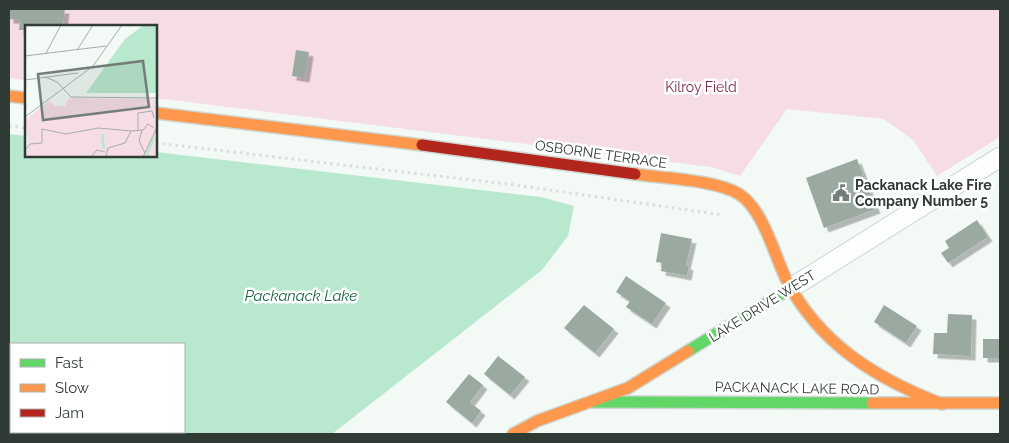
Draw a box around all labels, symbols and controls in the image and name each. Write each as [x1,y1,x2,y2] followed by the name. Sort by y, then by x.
[25,25,158,158] inset map
[665,79,737,95] park label: Kilroy Field
[534,137,668,171] street label: OSBORNE TERRACE
[855,177,992,209] place label: Packanack Lake Fire Company Number 5
[831,183,851,203] public building icon: Packanack Lake Fire Company Number 5
[706,266,819,345] street label: LAKE DRIVE WEST
[245,287,357,305] water label: Packanack Lake
[10,343,185,433] legend
[55,354,83,372] text: Fast
[55,379,89,397] text: Slow
[715,379,879,397] street label: PACKANACK LAKE ROAD
[55,404,84,422] text: Jam

